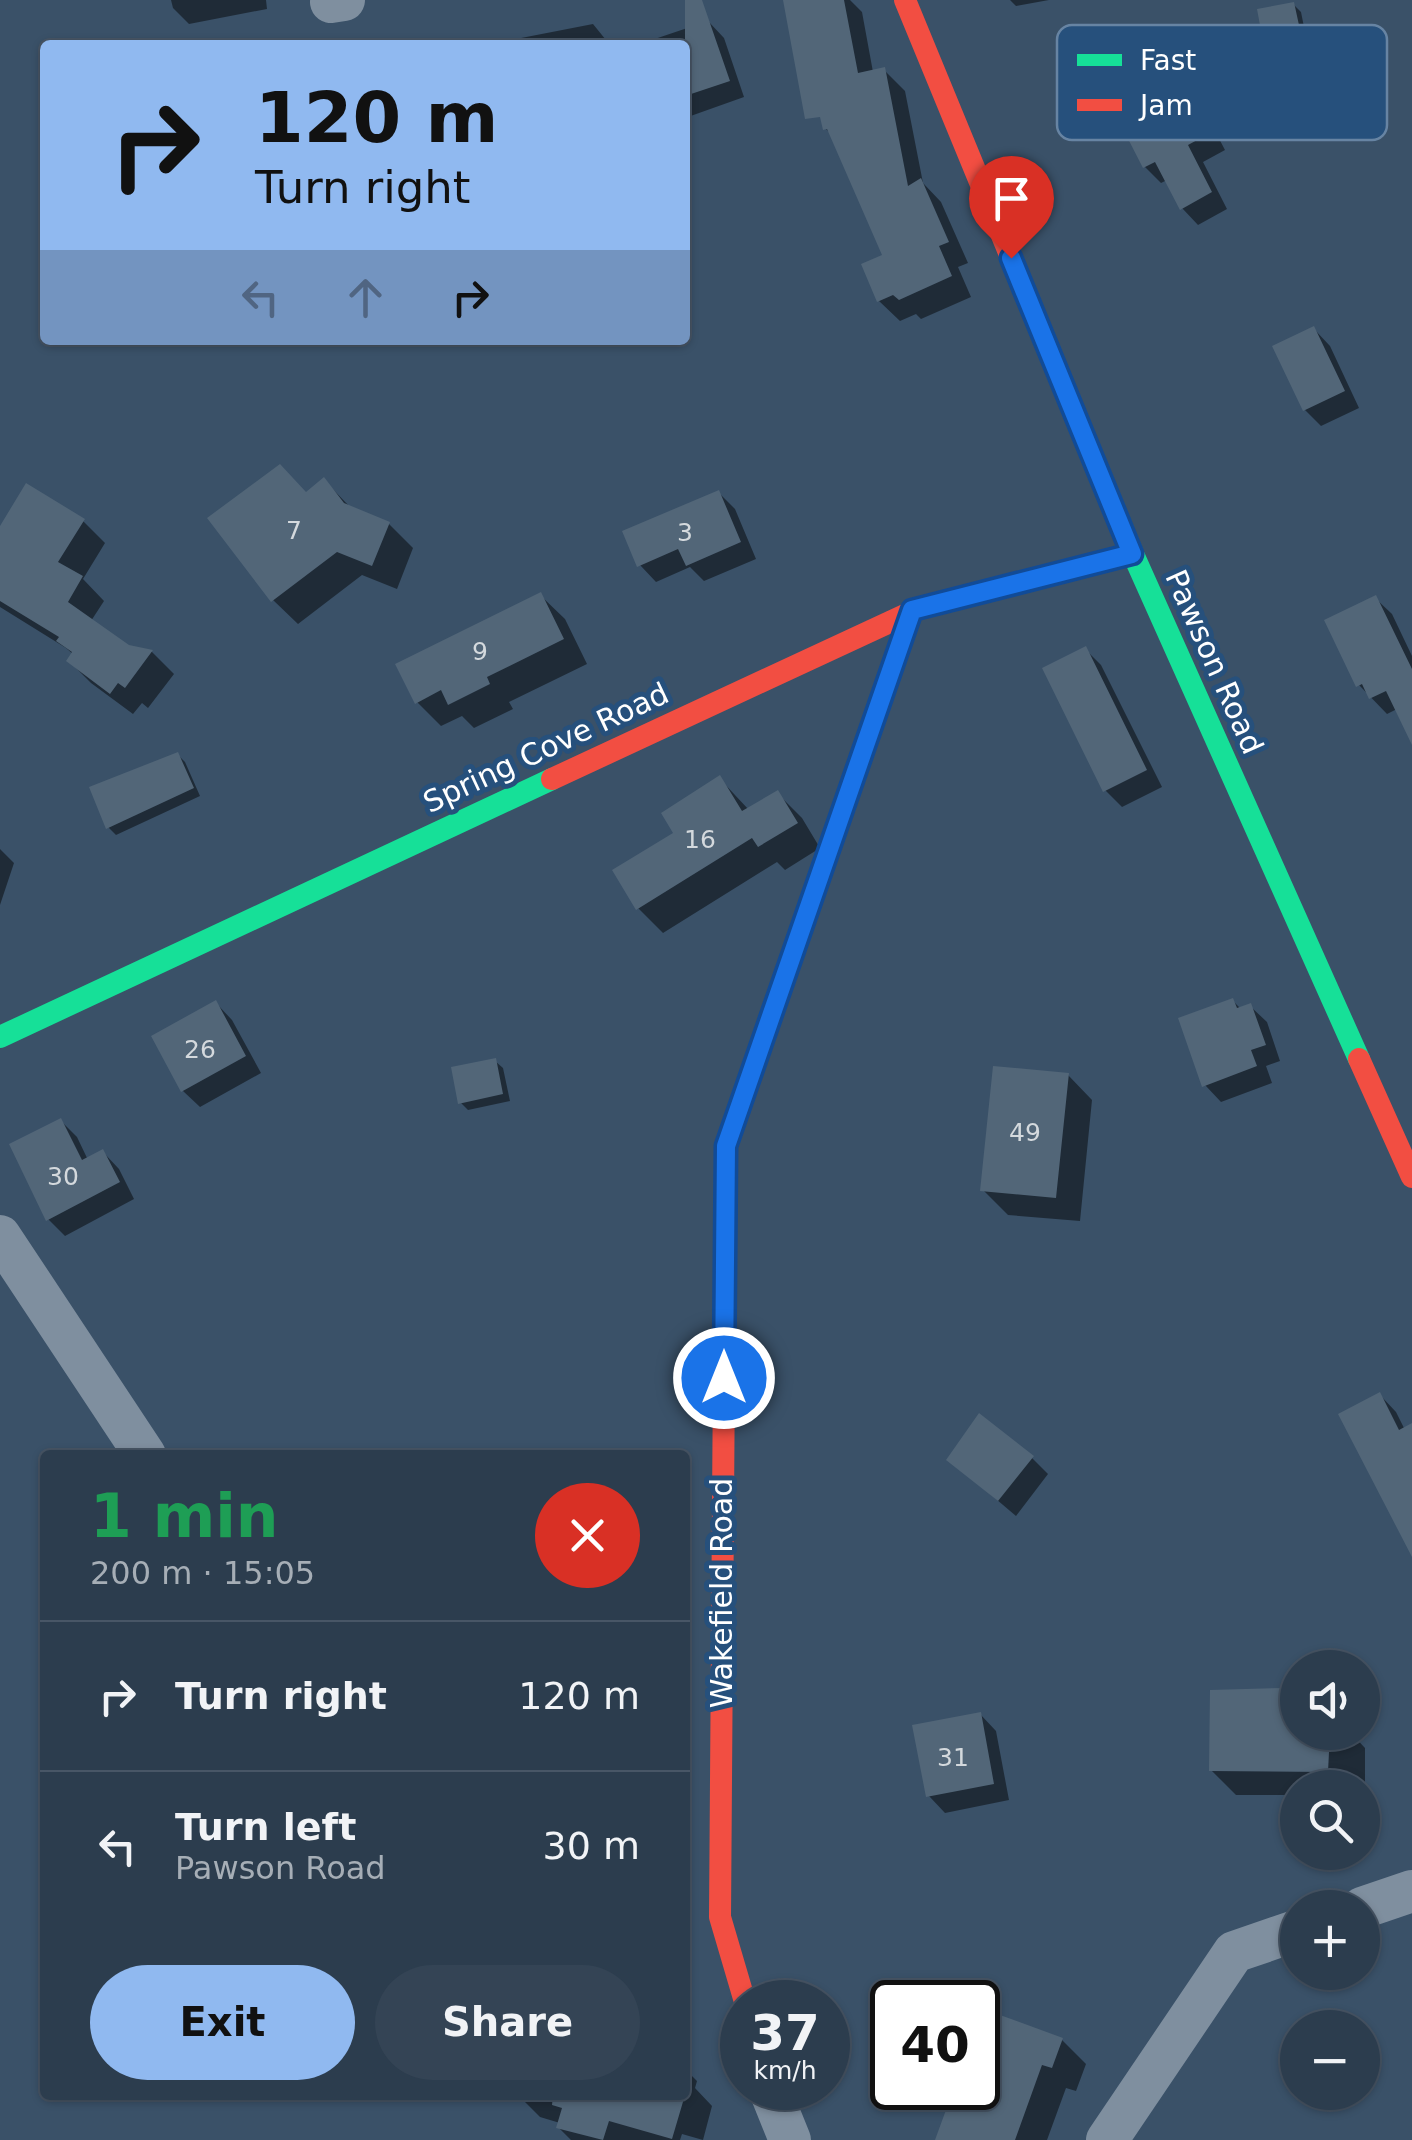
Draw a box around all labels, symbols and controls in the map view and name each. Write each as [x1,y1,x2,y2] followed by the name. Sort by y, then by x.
[1057,25,1387,140] legend
[1140,44,1196,77] text: Fast
[255,77,498,159] text: 120 m
[90,80,220,210] icon: right
[1138,89,1193,122] text: Jam
[969,156,1054,259] pin
[255,161,470,214] text: Turn right
[984,171,1039,226] icon: arrive
[233,270,288,325] icon: left
[338,270,393,325] icon: ahead
[443,270,498,325] icon: right
[286,516,302,545] house number: 7
[677,518,693,547] house number: 3
[1158,564,1271,759] street label: Pawson Road
[472,637,488,666] house number: 9
[418,675,674,820] street label: Spring Cove Road
[684,825,716,854] house number: 16
[184,1035,216,1064] house number: 26
[1009,1118,1041,1147] house number: 49
[47,1162,79,1191] house number: 30
[672,1326,776,1430] position arrow
[704,1478,739,1708] street label: Wakefield Road
[90,1481,278,1551] text: 1 min
[535,1483,640,1588] button: close
[90,1554,315,1592] text: 200 m · 15:05
[1280,1650,1380,2110] map controls
[1280,1650,1380,1750] button: sound
[90,1669,145,1724] icon: right
[175,1674,387,1718] text: Turn right
[518,1674,640,1718] text: 120 m
[937,1743,969,1772] house number: 31
[1280,1770,1380,1870] button: search
[175,1805,356,1849] text: Turn left
[90,1819,145,1874] icon: left
[543,1824,640,1868] text: 30 m
[175,1849,386,1887] text: Pawson Road
[1280,1890,1380,1990] button: +
[90,1965,355,2080] button: Exit
[375,1965,640,2080] button: Share
[870,1980,1000,2110] speed limit sign: 40
[750,2004,820,2062] text: 37
[1280,2010,1380,2110] button: −
[753,2056,817,2085] text: km/h

